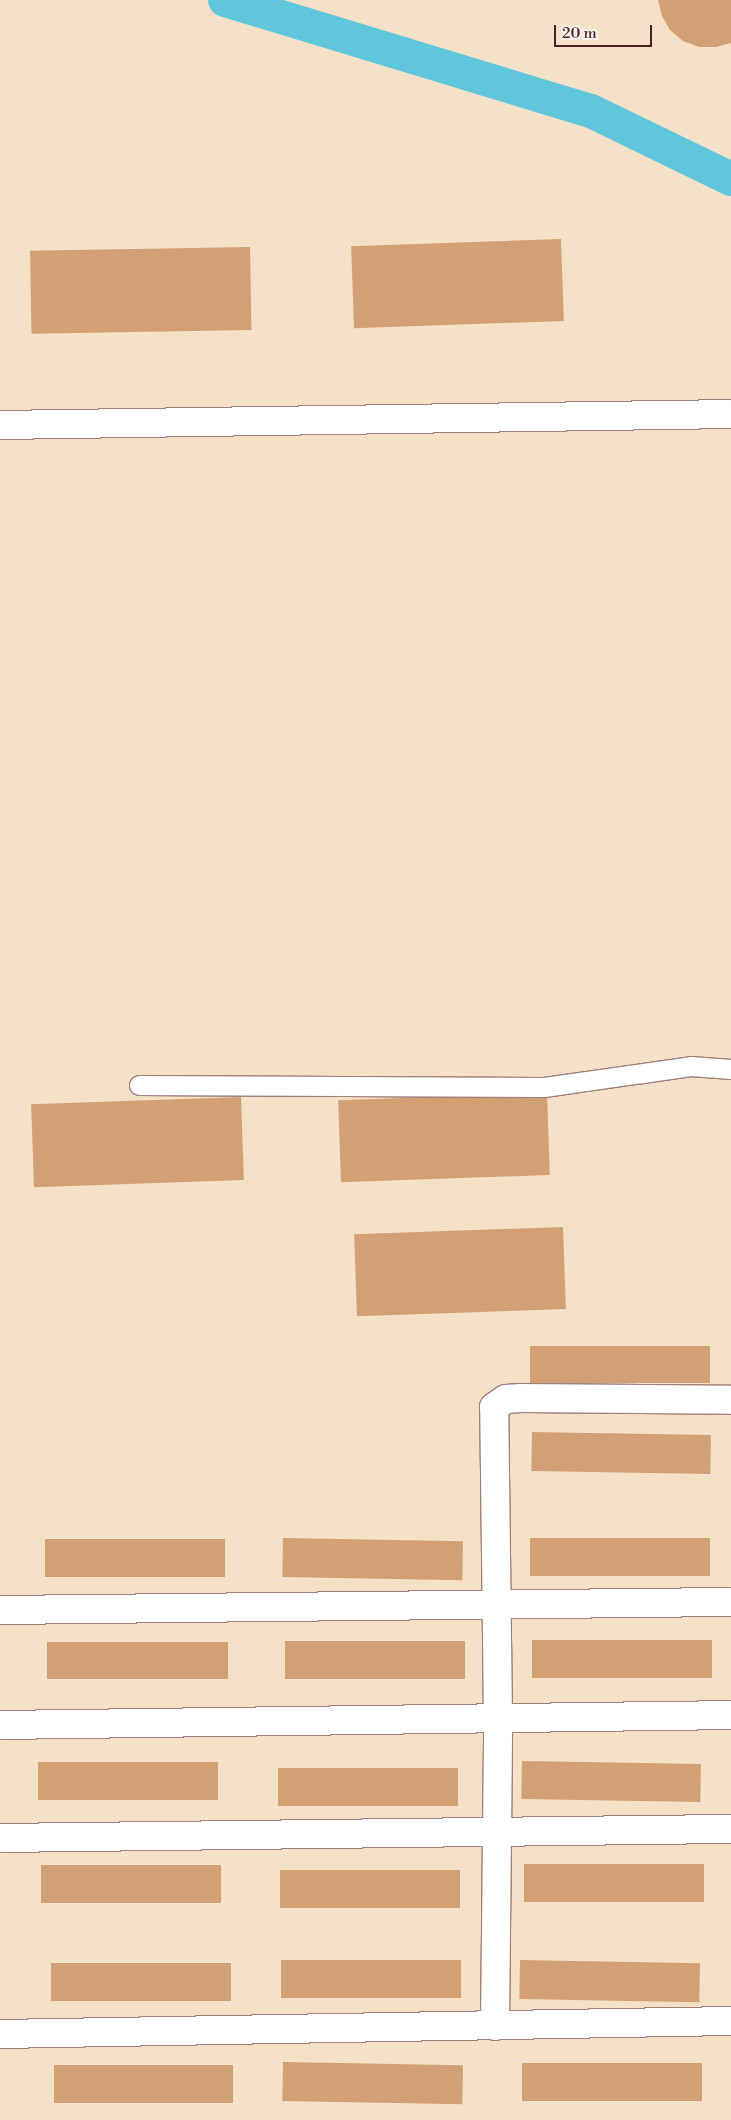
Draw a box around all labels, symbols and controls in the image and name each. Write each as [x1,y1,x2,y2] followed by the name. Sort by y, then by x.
[556,15,654,47] scale bar
[562,24,597,43] text: 20 m

